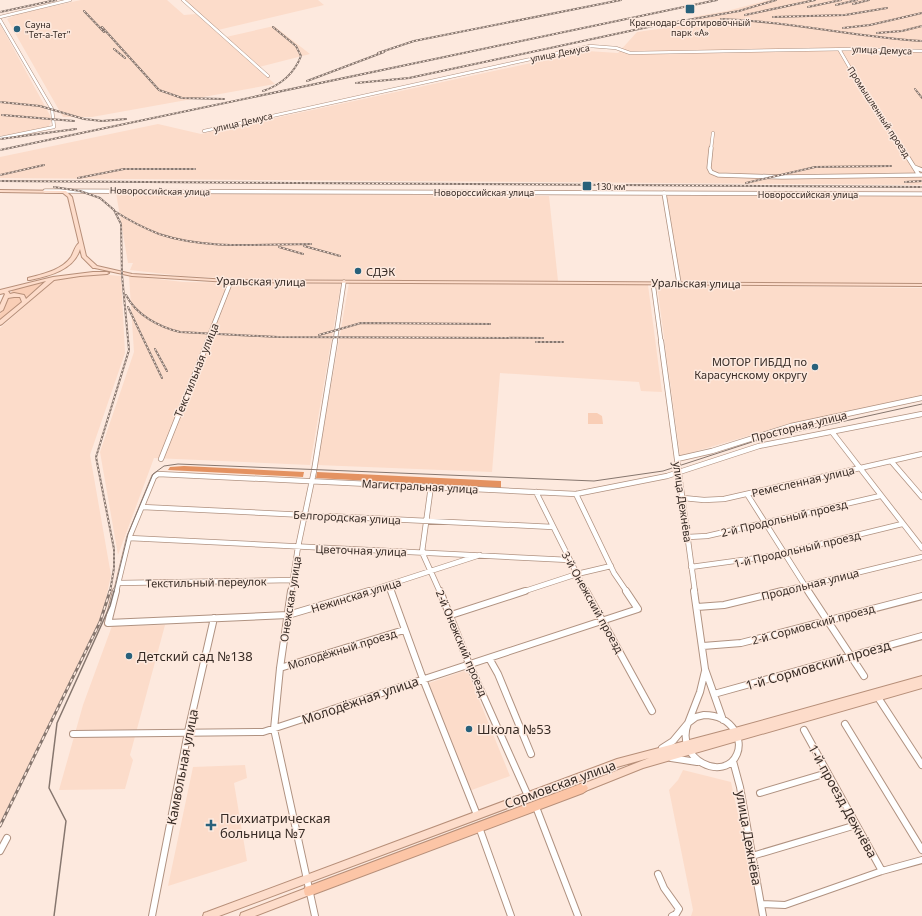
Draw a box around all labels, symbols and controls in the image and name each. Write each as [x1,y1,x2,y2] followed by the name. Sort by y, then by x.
[684,3,696,15] marker: Краснодар-Сортировочный парк «А»
[630,16,750,39] place label: Краснодар-Сортировочный парк «А»
[25,18,71,41] place label: Сауна "Тет-а-Тет"
[12,24,22,34] marker: Сауна "Тет-а-Тет"
[529,41,591,65] street label: улица Демуса
[852,42,912,58] street label: улица Демуса
[845,64,914,161] street label: Промышленный проезд
[212,109,274,135] street label: улица Демуса
[581,180,593,192] marker: 130 км
[596,180,626,193] place label: 130 км
[110,184,210,198] street label: Новороссийская улица
[434,186,534,199] street label: Новороссийская улица
[758,188,858,201] street label: Новороссийская улица
[366,264,395,279] place label: СДЭК
[353,266,363,276] marker: СДЭК
[216,273,306,289] street label: Уральская улица
[651,275,741,291] street label: Уральская улица
[170,321,222,419] street label: Текстильная улица
[694,354,807,382] place label: МОТОР ГИБДД по Карасунскому округу
[810,362,820,372] marker: МОТОР ГИБДД по Карасунскому округу
[750,407,848,445] street label: Просторная улица
[670,461,696,543] street label: улица Дежнёва
[750,462,856,500] street label: Ремесленная улица
[361,475,479,497] street label: Магистральная улица
[719,496,849,540] street label: 2-й Продольный проезд
[293,507,401,527] street label: Белгородская улица
[732,527,862,571] street label: 1-й Продольный проезд
[315,541,407,559] street label: Цветочная улица
[559,548,627,656] street label: 3-й Онежский проезд
[276,555,304,643] street label: Онежская улица
[760,565,860,603] street label: Продольная улица
[145,573,267,591] street label: Текстильный переулок
[309,574,403,616] street label: Нежинская улица
[433,587,491,699] street label: 2-й Онежский проезд
[750,600,876,648] street label: 2-й Сормовский проезд
[286,625,399,673] street label: Молодёжный проезд
[744,636,893,694] street label: 1-й Сормовский проезд
[137,647,253,665] place label: Детский сад №138
[124,651,134,661] marker: Детский сад №138
[299,672,421,728] street label: Молодёжная улица
[162,707,202,827] street label: Камвольная улица
[477,720,551,738] place label: Школа №53
[464,724,474,734] marker: Школа №53
[804,741,882,861] street label: 1-й проезд Дежнёва
[502,756,618,812] street label: Сормовская улица
[732,789,766,887] street label: улица Дежнёва
[220,809,330,842] place label: Психиатрическая больница №7
[205,819,217,831] marker: Психиатрическая больница №7

